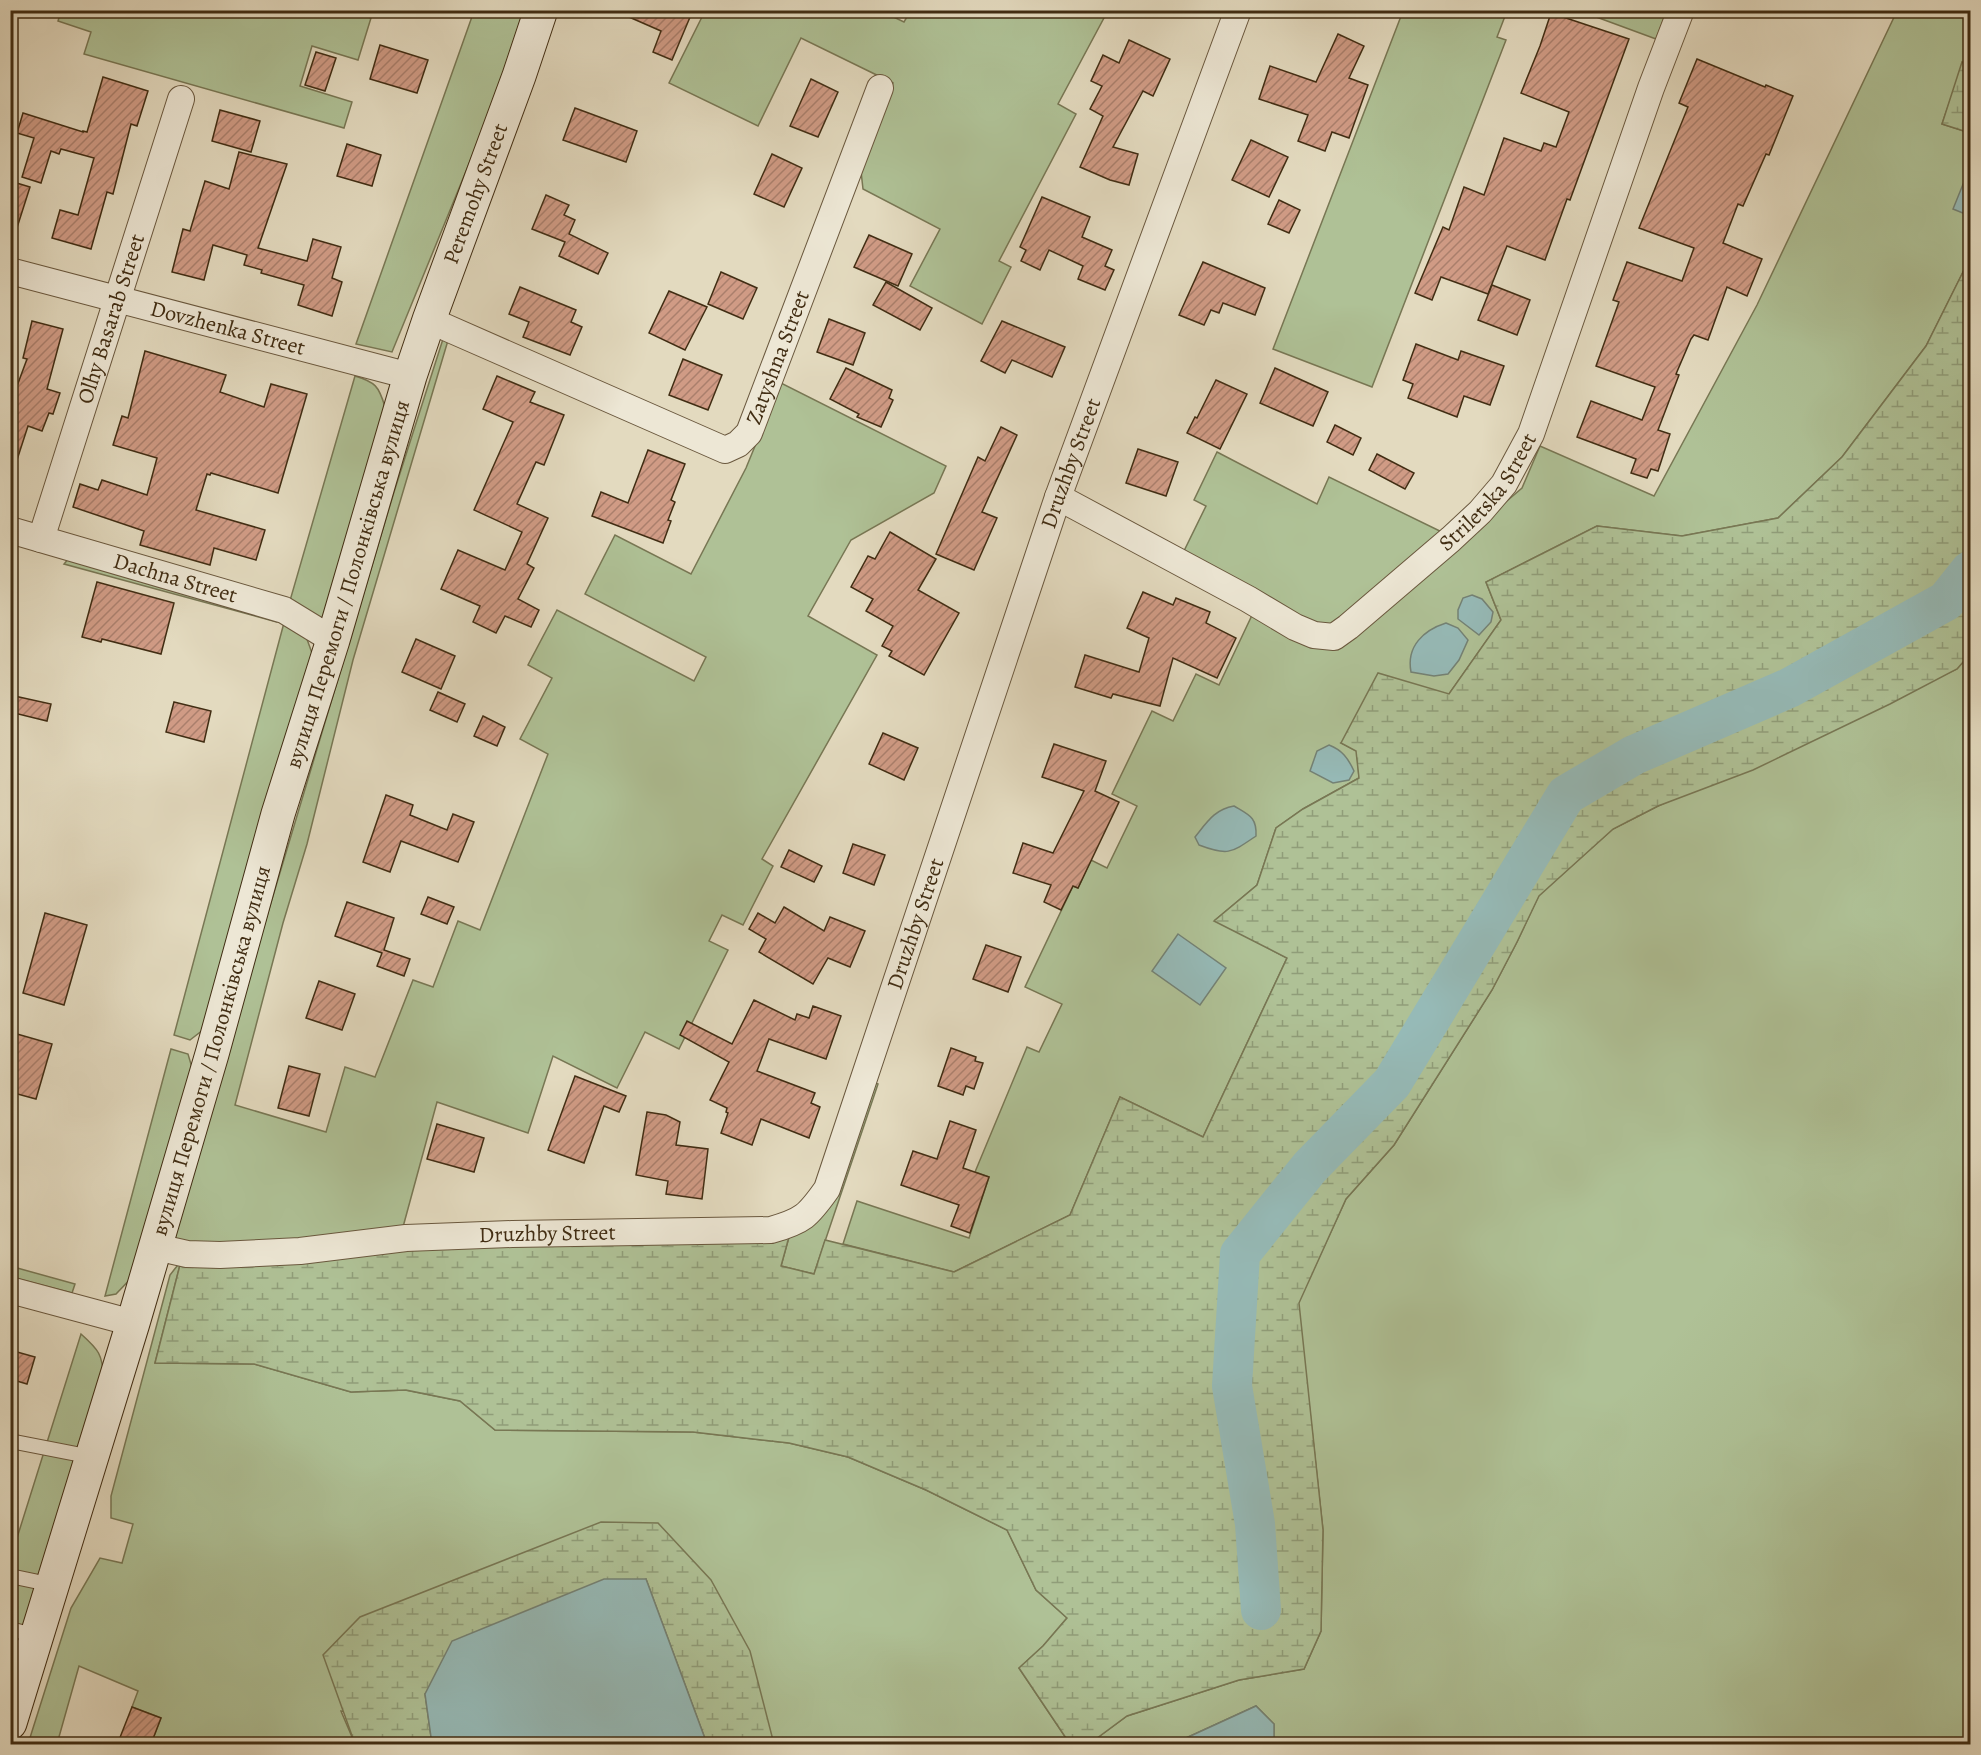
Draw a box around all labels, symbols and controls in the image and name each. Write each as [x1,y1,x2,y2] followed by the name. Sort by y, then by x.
[436,119,515,268] street label: Peremohy Street
[70,230,152,408] street label: Olhy Basarab Street
[739,286,817,429] street label: Zatyshna Street
[147,293,308,363] street label: Dovzhenka Street
[1033,394,1108,533] street label: Druzhby Street
[278,396,417,772] street label: вулиця Перемоги / Полонківська вулиця
[1432,428,1544,558] street label: Striletska Street
[110,546,241,610] street label: Dachna Street
[880,854,951,994] street label: Druzhby Street
[144,862,278,1239] street label: вулиця Перемоги / Полонківська вулиця
[478,1217,616,1250] street label: Druzhby Street

